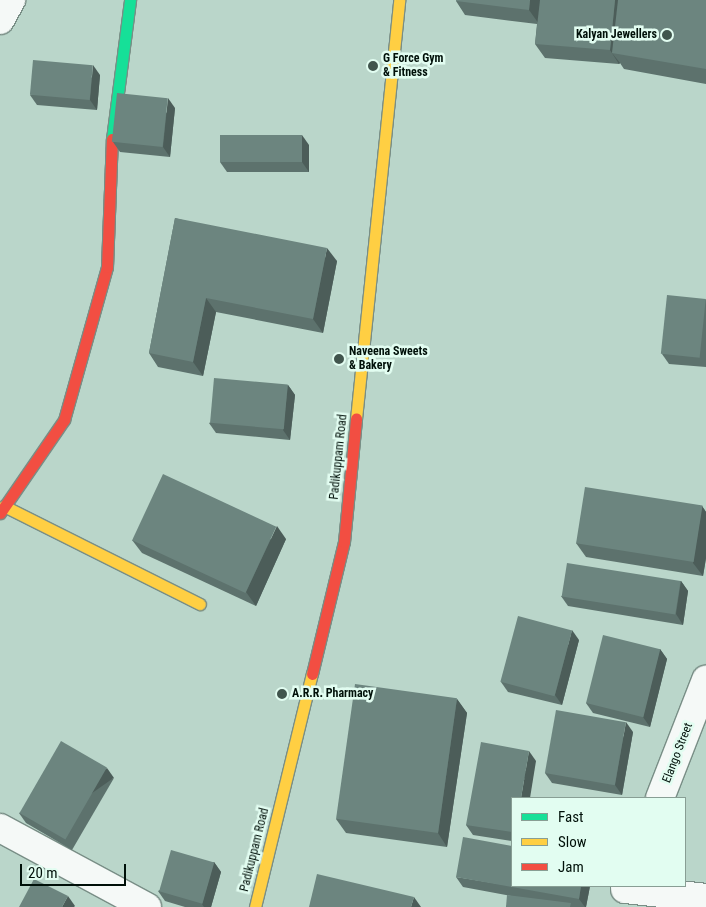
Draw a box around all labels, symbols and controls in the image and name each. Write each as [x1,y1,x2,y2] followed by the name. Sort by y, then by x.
[576,28,657,42] place label: Kalyan Jewellers
[661,29,673,41] marker: Kalyan Jewellers
[383,52,444,80] place label: G Force Gym & Fitness
[367,60,379,72] marker: G Force Gym & Fitness
[349,345,428,373] place label: Naveena Sweets & Bakery
[333,353,345,365] marker: Naveena Sweets & Bakery
[327,414,351,500] street label: Padikuppam Road
[292,687,373,701] place label: A.R.R. Pharmacy
[276,688,288,700] marker: A.R.R. Pharmacy
[660,721,696,785] street label: Elango Street
[511,797,686,887] legend
[238,807,272,893] street label: Padikuppam Road
[558,808,583,826] text: Fast
[558,833,587,851] text: Slow
[22,854,129,886] scale bar
[558,858,584,876] text: Jam
[28,864,58,882] text: 20 m

